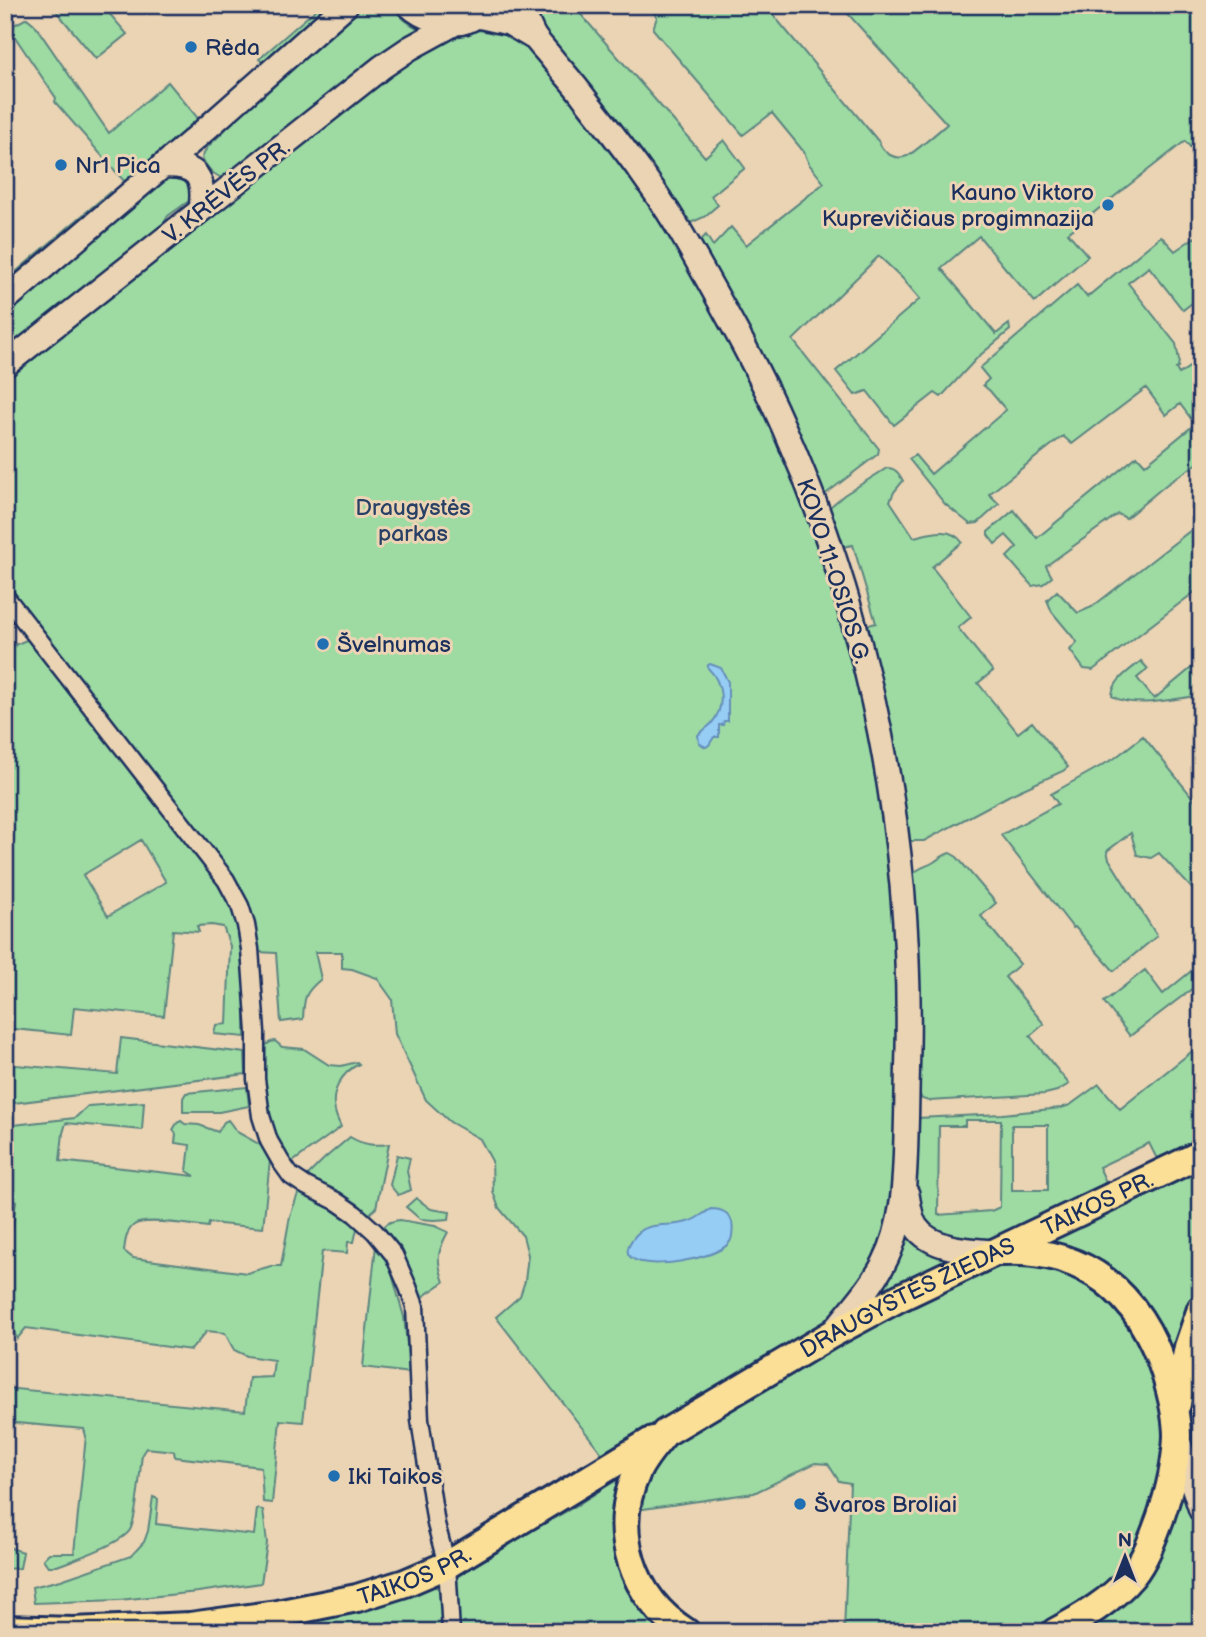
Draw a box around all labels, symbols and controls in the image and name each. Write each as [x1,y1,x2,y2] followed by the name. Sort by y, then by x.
[205,34,260,62] place label: Rėda
[183,39,199,55] marker: Rėda
[158,133,296,250] street label: V. KRĖVĖS PR.
[75,152,161,180] place label: Nr1 Pica
[53,157,69,173] marker: Nr1 Pica
[822,179,1094,233] place label: Kauno Viktoro Kuprevičiaus progimnazija
[1100,197,1116,213] marker: Kauno Viktoro Kuprevičiaus progimnazija
[790,475,876,667] street label: KOVO 11-OSIOS G.
[355,494,471,548] park label: Draugystės parkas
[337,631,451,659] place label: Švelnumas
[315,636,331,652] marker: Švelnumas
[1038,1166,1158,1243] street label: TAIKOS PR.
[795,1232,1020,1365] street label: DRAUGYSTĖS ŽIEDAS
[348,1463,442,1491] place label: Iki Taikos
[326,1468,342,1484] marker: Iki Taikos
[814,1491,957,1519] place label: Švaros Broliai
[792,1496,808,1512] marker: Švaros Broliai
[1090,1522,1160,1592] north arrow
[1118,1530,1132,1553] text: N
[354,1541,477,1612] street label: TAIKOS PR.

